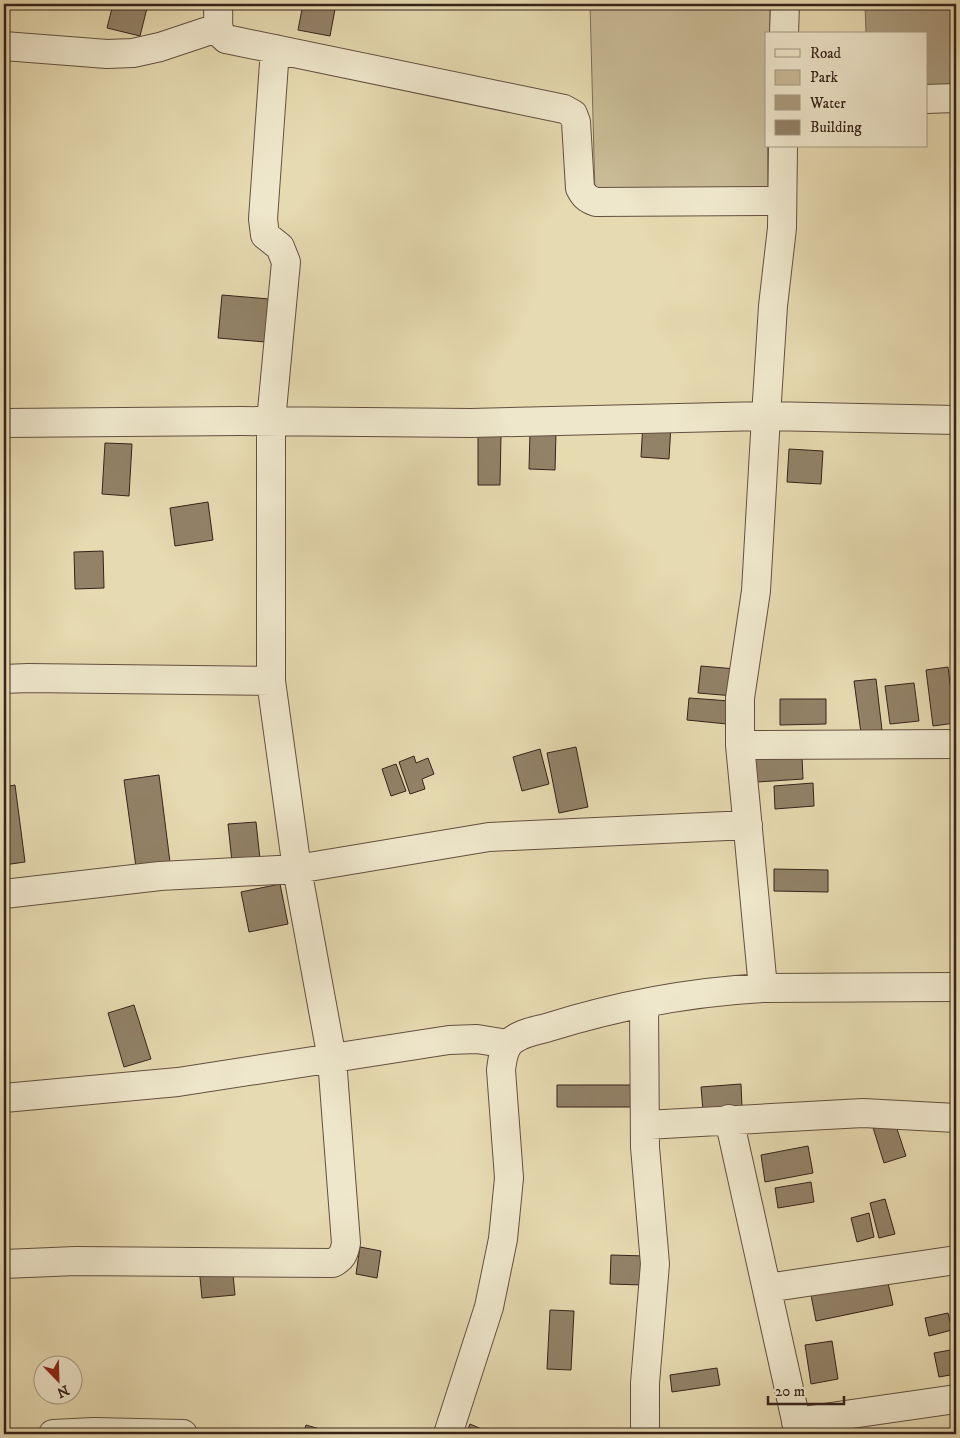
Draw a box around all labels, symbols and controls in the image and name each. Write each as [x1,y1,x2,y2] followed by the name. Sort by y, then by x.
[765,32,928,148] legend
[810,44,842,63] text: Road
[810,68,839,87] text: Park
[809,94,846,113] text: Water
[810,118,862,137] text: Building
[32,1356,82,1406] north arrow
[768,1373,844,1405] scale bar
[53,1381,71,1402] text: N
[775,1382,805,1401] text: 20 m

